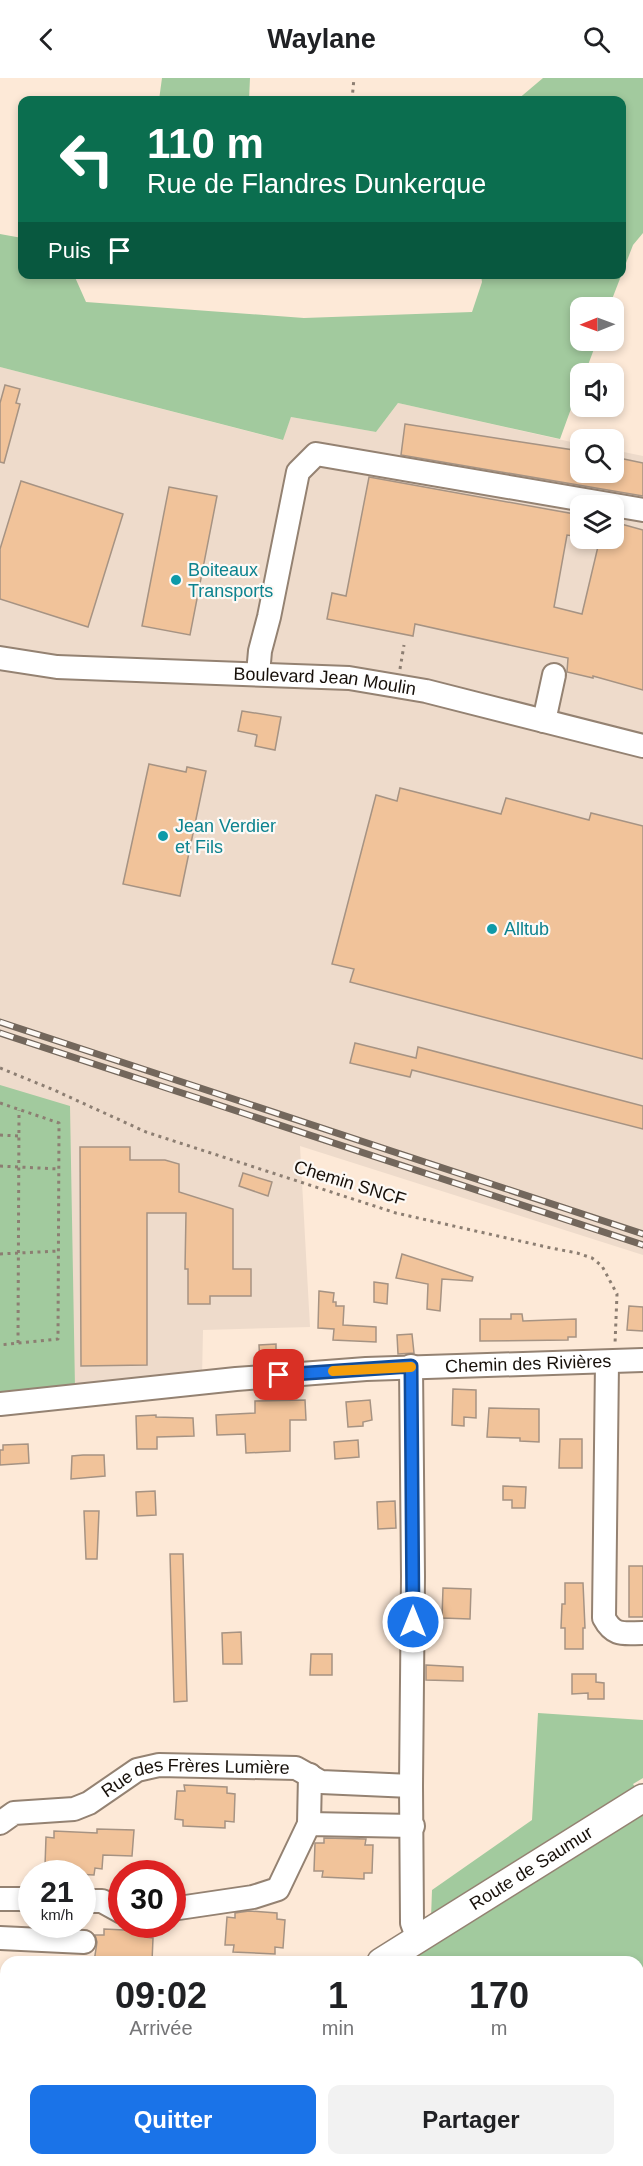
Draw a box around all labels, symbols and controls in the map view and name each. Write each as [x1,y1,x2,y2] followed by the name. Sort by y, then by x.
[30,23,63,56] icon: back
[580,23,613,56] icon: search
[267,24,376,54] text: Waylane
[48,120,126,198] icon: left
[147,120,264,167] text: 110 m
[147,169,486,199] text: Rue de Flandres Dunkerque
[103,234,136,267] icon: arrive
[48,238,91,263] text: Puis
[570,297,624,351] north arrow
[570,297,624,549] map controls
[570,363,624,417] button: sound
[570,429,624,483] button: search
[570,495,624,549] button: layers
[188,560,273,601] place label: Boiteaux Transports
[169,573,183,587] marker: Boiteaux Transports
[233,664,417,699] street label: Boulevard Jean Moulin
[175,816,276,857] place label: Jean Verdier et Fils
[156,829,170,843] marker: Jean Verdier et Fils
[504,919,549,939] place label: Alltub
[485,922,499,936] marker: Alltub
[292,1156,408,1210] street label: Chemin SNCF
[253,1349,304,1400] pin
[445,1351,612,1376] street label: Chemin des Rivières
[262,1358,295,1391] icon: arrive
[381,1590,445,1654] position arrow
[98,1754,290,1801] street label: Rue des Frères Lumière
[466,1822,596,1914] street label: Route de Saumur
[108,1860,186,1938] speed limit sign: 30
[40,1875,74,1908] text: 21
[41,1906,73,1923] text: km/h
[115,1975,207,2016] text: 09:02
[328,1975,348,2016] text: 1
[469,1975,529,2016] text: 170
[129,2017,193,2039] text: Arrivée
[322,2017,354,2039] text: min
[491,2017,507,2039] text: m
[30,2085,316,2154] button: Quitter
[328,2085,614,2154] button: Partager

